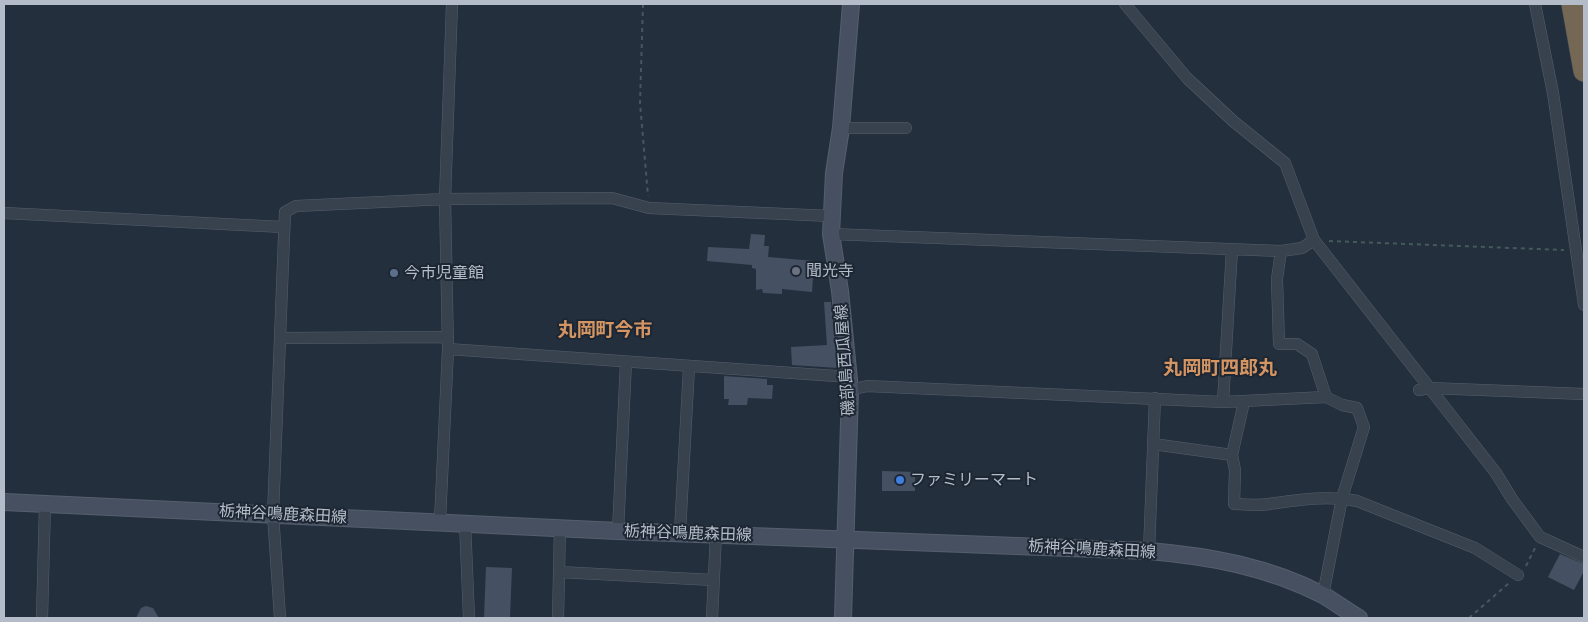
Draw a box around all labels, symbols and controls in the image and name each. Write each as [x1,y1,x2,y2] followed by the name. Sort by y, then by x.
[806,261,854,281] place label: 聞光寺
[404,263,484,283] place label: 今市児童館
[790,265,802,277] marker: 聞光寺
[388,267,400,279] marker: 今市児童館
[832,303,858,417] street label: 磯部島西瓜屋線
[558,319,652,341] district label: 丸岡町今市
[1163,357,1277,379] district label: 丸岡町四郎丸
[910,470,1038,490] place label: ファミリーマート
[894,474,906,486] marker: ファミリーマート
[219,501,347,527] street label: 栃神谷鳴鹿森田線
[624,521,752,545] street label: 栃神谷鳴鹿森田線
[1028,536,1156,562] street label: 栃神谷鳴鹿森田線

